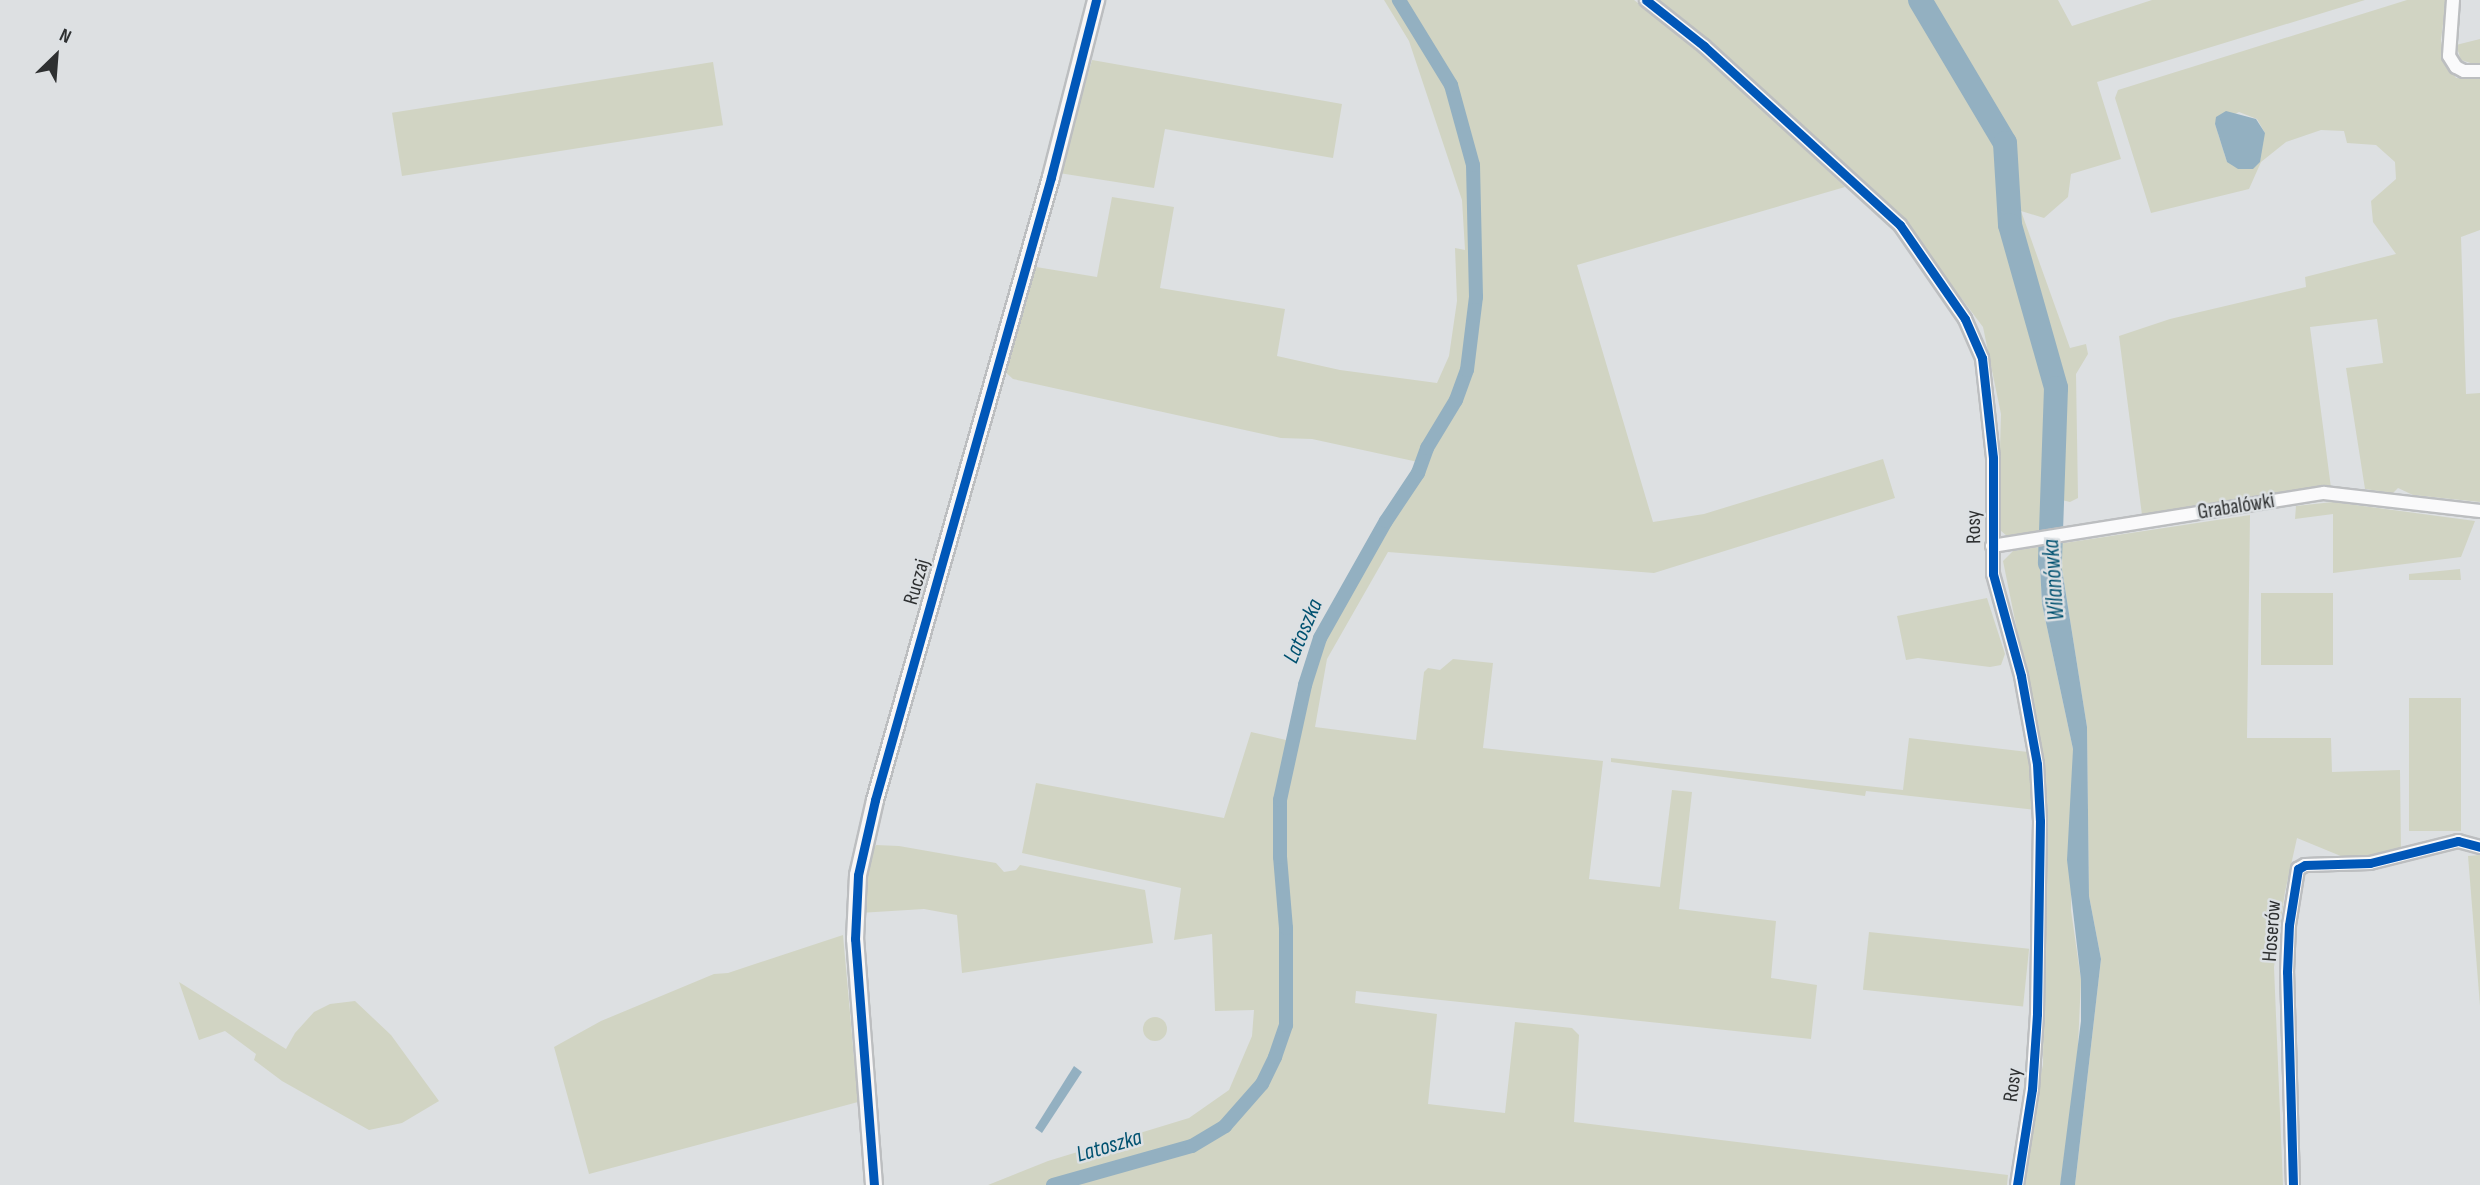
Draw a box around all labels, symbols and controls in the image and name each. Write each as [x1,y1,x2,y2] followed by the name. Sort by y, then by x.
[21,21,91,91] north arrow
[56,24,75,49] text: N
[2196,489,2276,525] street label: Grabalówki
[1961,510,1987,544] street label: Rosy
[2037,538,2071,622] water label: Wilanówka
[899,556,935,608] street label: Ruczaj
[1277,595,1329,667] water label: Latoszka
[2257,899,2287,963] street label: Hoserów
[1998,1067,2028,1103] street label: Rosy
[1073,1124,1145,1168] water label: Latoszka

